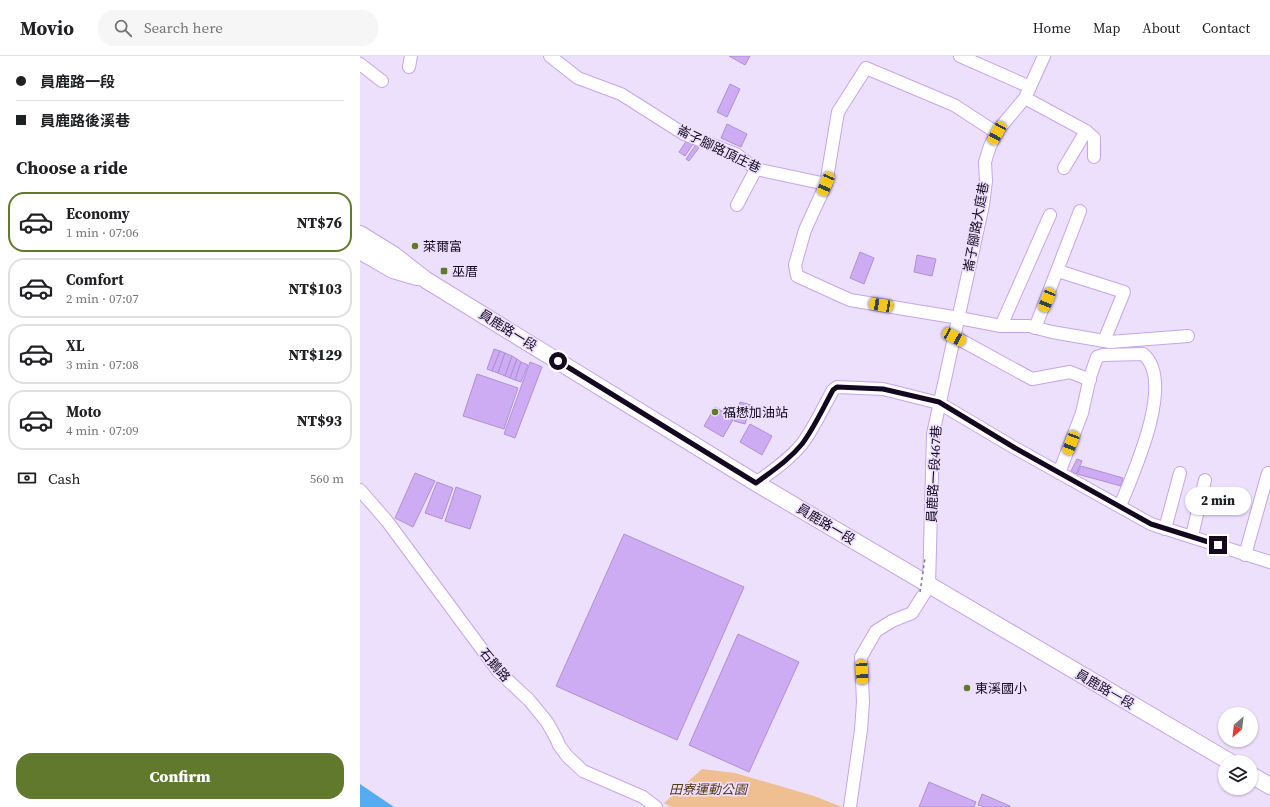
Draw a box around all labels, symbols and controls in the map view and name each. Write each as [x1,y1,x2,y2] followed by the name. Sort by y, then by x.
[98,10,378,46] search box
[20,15,74,41] text: Movio
[112,17,134,39] icon: search
[144,17,223,38] text: Search here
[1033,18,1071,38] text: Home
[1093,18,1120,38] text: Map
[1142,18,1180,38] text: About
[1202,18,1250,38] text: Contact
[40,71,115,92] text: 員鹿路一段
[40,110,130,131] text: 員鹿路後溪巷
[986,120,1008,146] car
[674,121,764,177] street label: 崙子腳路頂庄巷
[16,155,128,180] text: Choose a ride
[816,171,836,197] car
[960,181,992,273] street label: 崙子腳路大庭巷
[66,203,130,224] text: Economy
[18,204,54,240] icon: car
[297,212,342,233] text: NT$76
[66,224,139,241] text: 1 min · 07:06
[423,238,462,255] place label: 萊爾富
[410,241,420,251] marker: 萊爾富
[452,263,478,280] place label: 巫厝
[439,266,449,276] marker: 巫厝
[66,269,124,290] text: Comfort
[18,270,54,306] icon: car
[288,278,342,299] text: NT$103
[1037,287,1057,313] car
[66,290,139,307] text: 2 min · 07:07
[868,297,894,313] car
[476,306,540,354] street label: 員鹿路一段
[941,326,967,348] car
[66,335,85,356] text: XL
[18,336,54,372] icon: car
[288,344,342,365] text: NT$129
[549,352,567,370] route start
[66,356,139,373] text: 3 min · 07:08
[66,401,101,422] text: Moto
[18,402,54,438] icon: car
[723,404,788,421] place label: 福懋加油站
[710,407,720,417] marker: 福懋加油站
[297,410,342,431] text: NT$93
[66,422,139,439] text: 4 min · 07:09
[923,425,945,523] street label: 員鹿路一段467巷
[1061,430,1081,456] car
[16,467,38,489] icon: cash
[48,468,80,489] text: Cash
[310,470,344,487] text: 560 m
[1185,487,1251,515] callout: 2 min
[1201,492,1235,509] text: 2 min
[794,500,858,548] street label: 員鹿路一段
[1209,536,1227,554] route end
[476,645,514,685] street label: 石鵝路
[855,660,869,684] car
[1073,665,1137,713] street label: 員鹿路一段
[975,680,1027,697] place label: 東溪國小
[962,683,972,693] marker: 東溪國小
[1218,707,1258,747] north arrow
[1218,707,1258,795] map controls
[16,753,344,799] button: Confirm
[1218,755,1258,795] button: layers
[669,781,749,798] park label: 田寮運動公園

